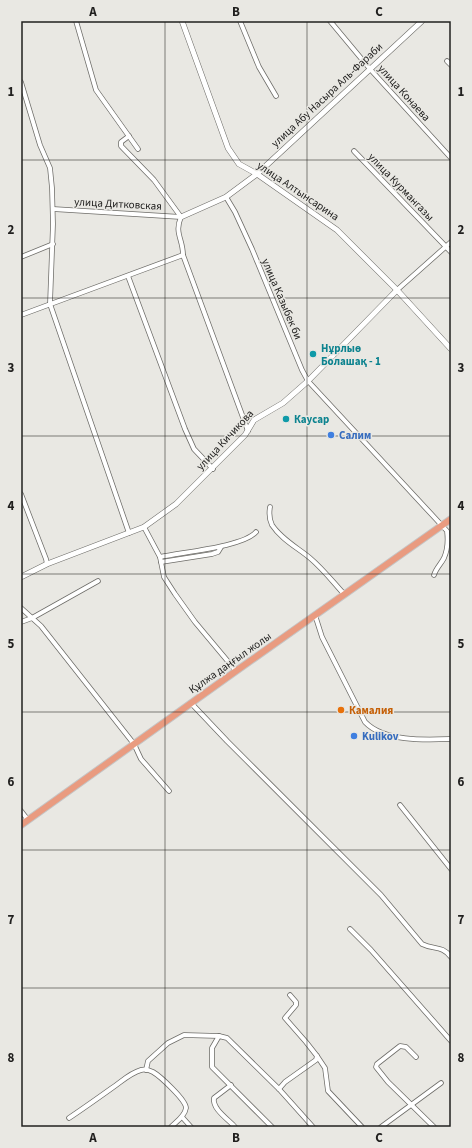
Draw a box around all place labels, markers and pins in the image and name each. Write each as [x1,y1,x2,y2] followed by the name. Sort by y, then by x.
[321,341,381,369] place label: Нұрлыө Болашақ - 1
[308,349,318,359] marker: Нұрлыө Болашақ - 1
[294,412,329,427] place label: Каусар
[281,414,291,424] marker: Каусар
[339,428,371,443] place label: Салим
[326,430,336,440] marker: Салим
[349,703,393,718] place label: Камалия
[336,705,346,715] marker: Камалия
[362,729,399,744] place label: Kulikov
[349,731,359,741] marker: Kulikov

